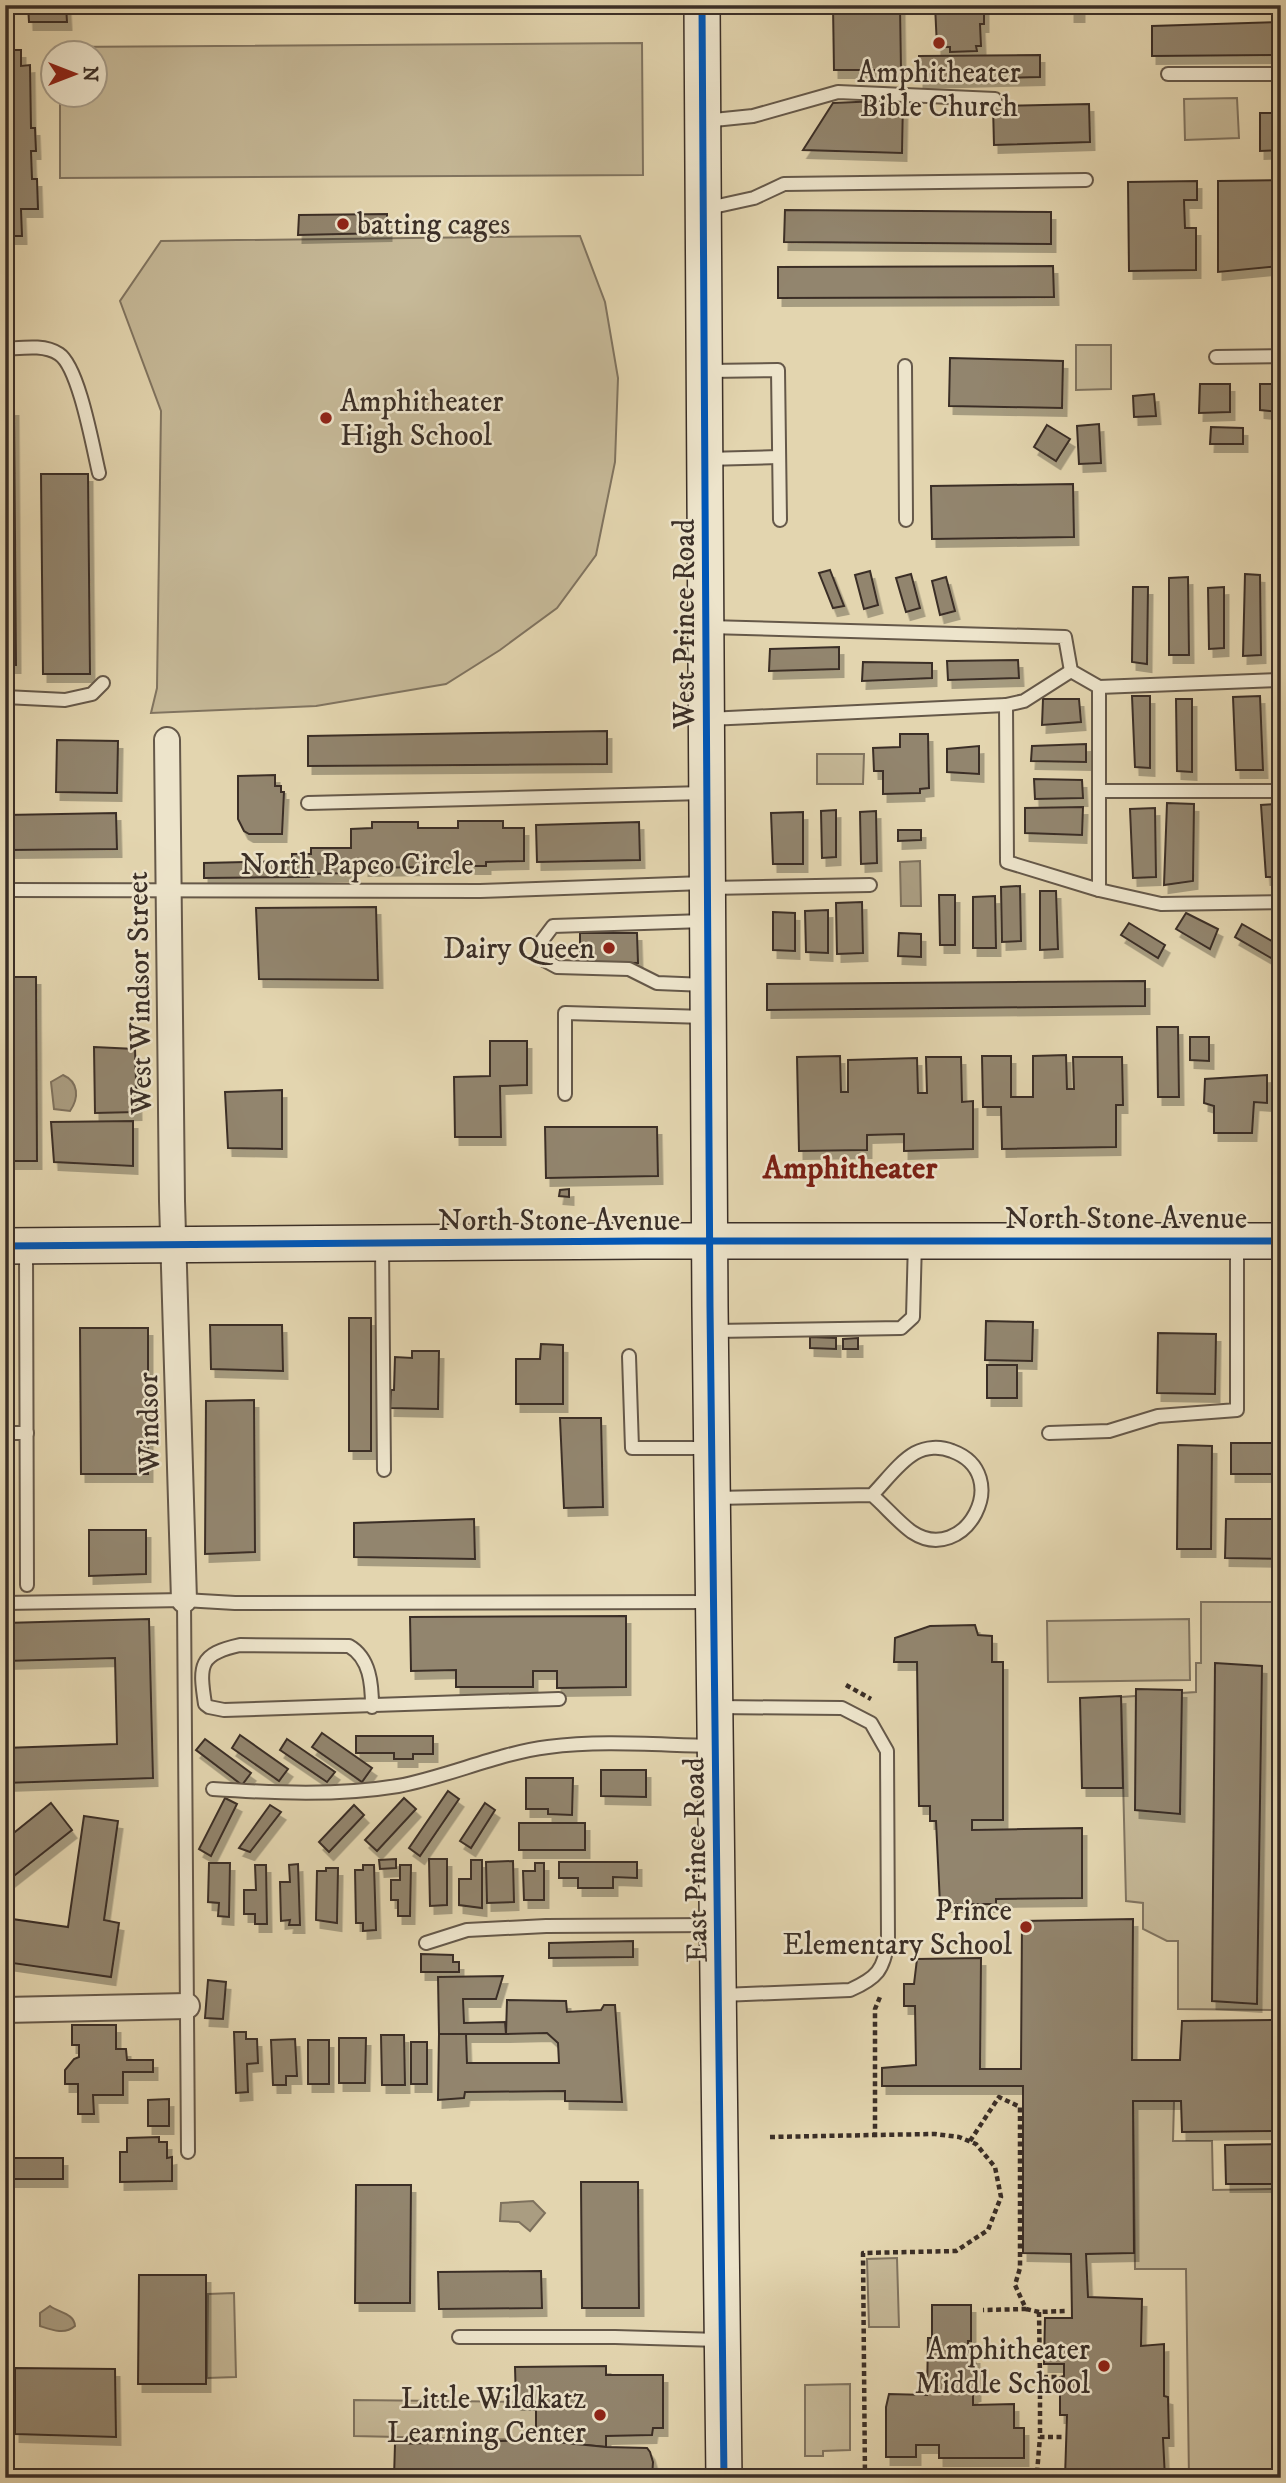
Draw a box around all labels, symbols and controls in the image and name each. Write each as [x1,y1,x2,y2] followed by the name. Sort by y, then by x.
[931,35,947,51] marker: Amphitheater Bible Church
[38,38,108,108] north arrow
[857,55,1021,126] place label: Amphitheater Bible Church
[78,66,101,82] text: N
[357,207,510,244] place label: batting cages
[335,216,351,232] marker: batting cages
[340,384,504,455] place label: Amphitheater High School
[318,410,334,426] marker: Amphitheater High School
[667,519,704,730] street label: West Prince Road
[240,847,474,884] street label: North Papco Circle
[120,871,161,1116] street label: West Windsor Street
[443,931,595,968] place label: Dairy Queen
[601,940,617,956] marker: Dairy Queen
[762,1149,938,1189] district label: Amphitheater
[1005,1201,1247,1238] street label: North Stone Avenue
[438,1203,680,1240] street label: North Stone Avenue
[130,1372,169,1475] street label: Windsor
[676,1757,717,1963] street label: East Prince Road
[783,1893,1012,1964] place label: Prince Elementary School
[1018,1919,1034,1935] marker: Prince Elementary School
[915,2332,1090,2403] place label: Amphitheater Middle School
[1096,2358,1112,2374] marker: Amphitheater Middle School
[387,2381,586,2452] place label: Little Wildkatz Learning Center
[592,2407,608,2423] marker: Little Wildkatz Learning Center

